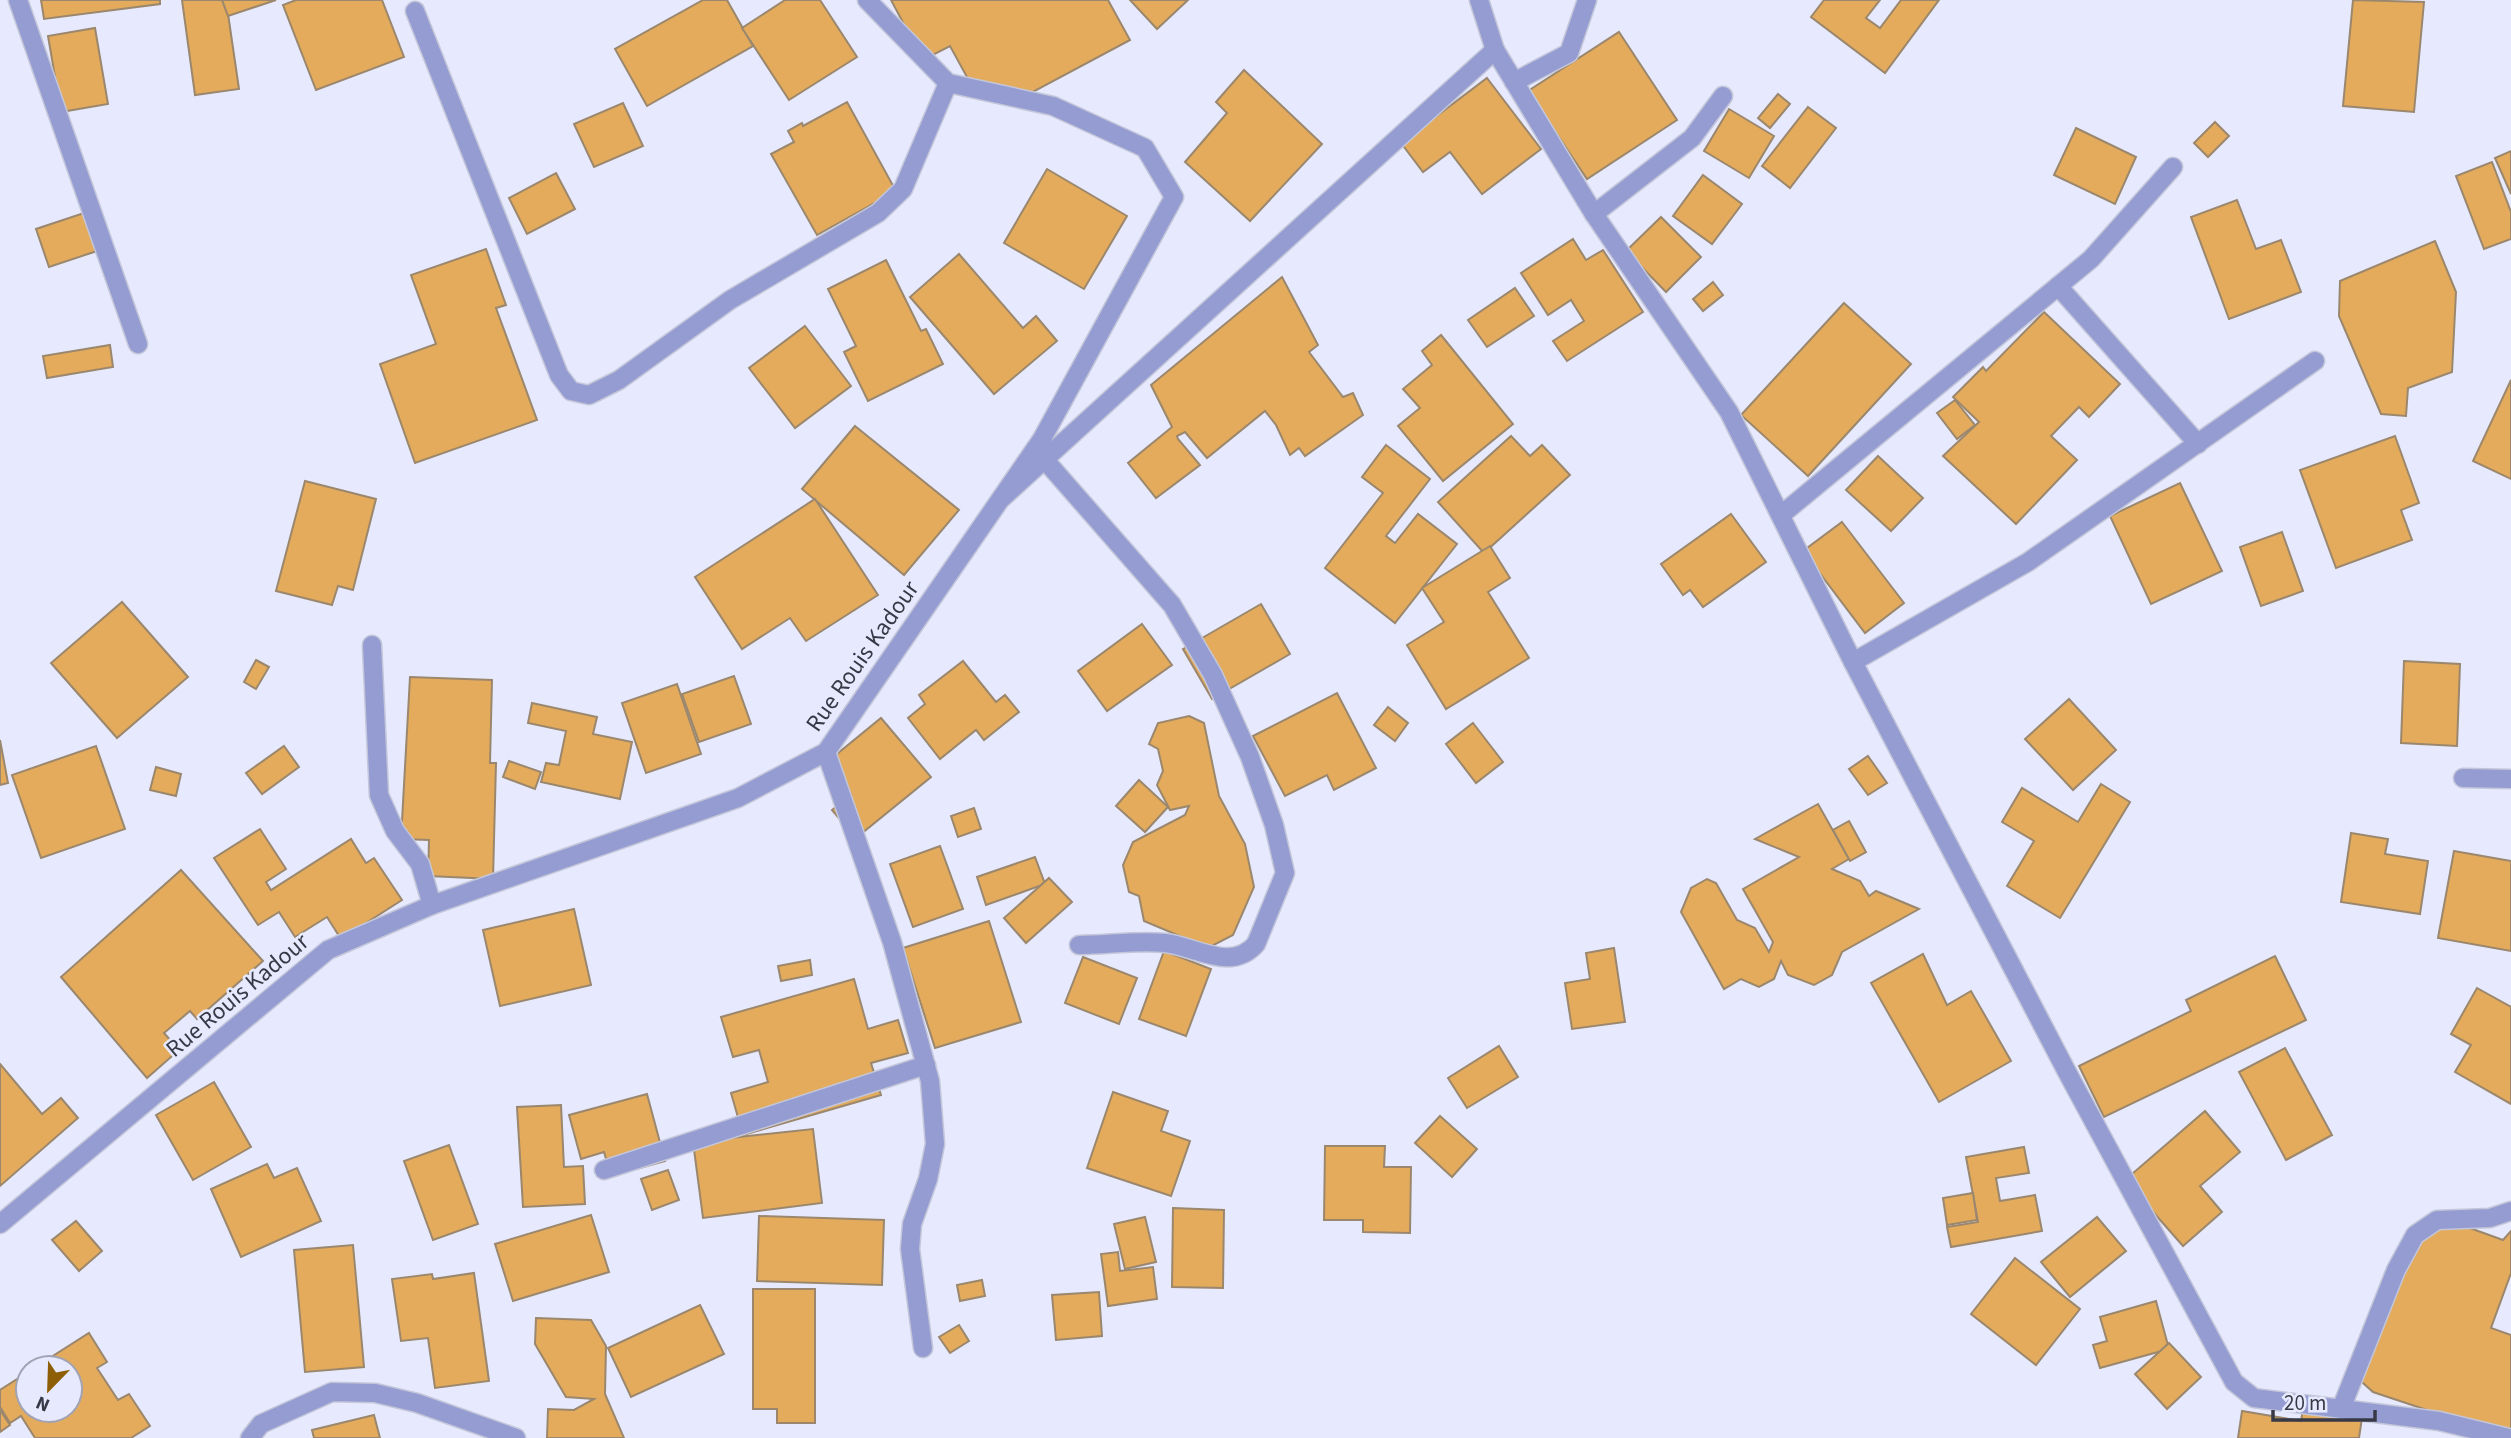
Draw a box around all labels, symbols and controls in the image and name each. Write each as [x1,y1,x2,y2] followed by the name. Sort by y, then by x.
[797,573,928,739] street label: Rue Rouis Kadour
[158,925,317,1066] street label: Rue Rouis Kadour
[14,1354,84,1424] north arrow
[2273,1378,2374,1422] scale bar
[32,1388,54,1418] text: N
[2284,1388,2326,1418] text: 20 m

